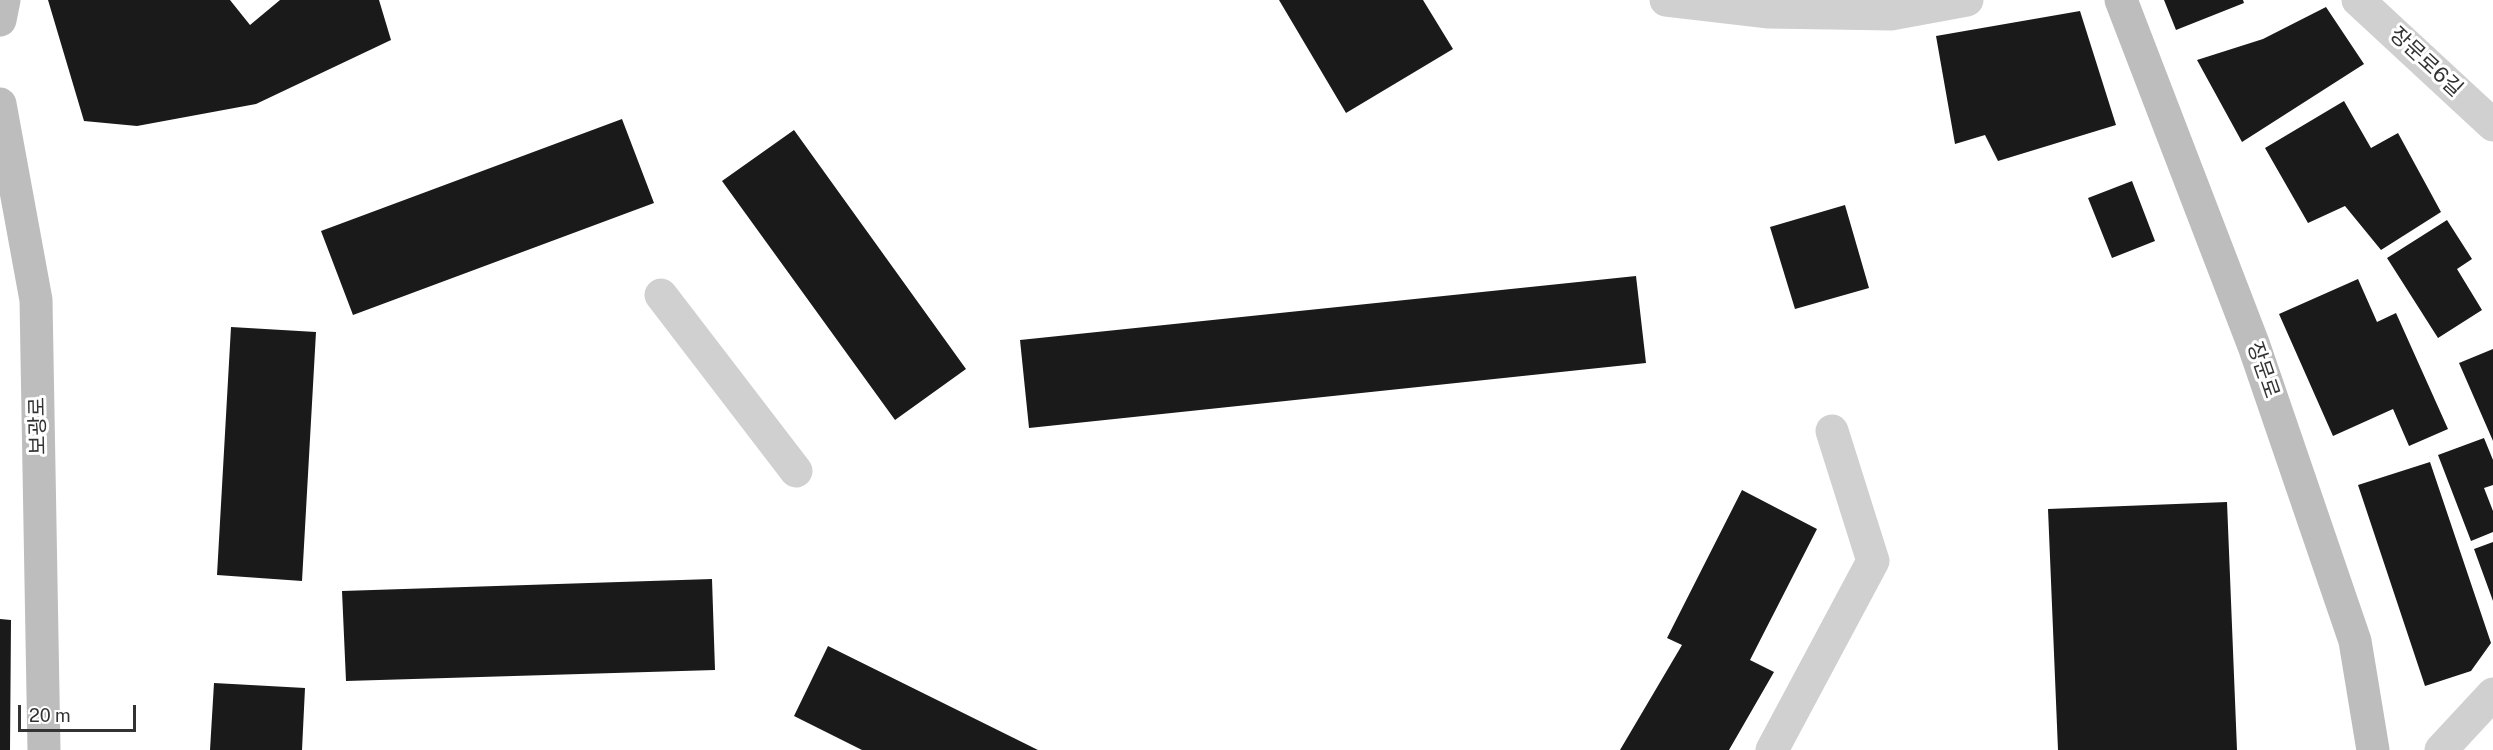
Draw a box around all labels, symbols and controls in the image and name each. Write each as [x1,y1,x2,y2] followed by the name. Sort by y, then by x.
[2384,22,2468,102] street label: 장문로6길
[2242,338,2284,402] street label: 장문로
[25,397,51,455] street label: 보광로
[21,693,140,731] scale bar
[29,705,71,726] text: 20 m

